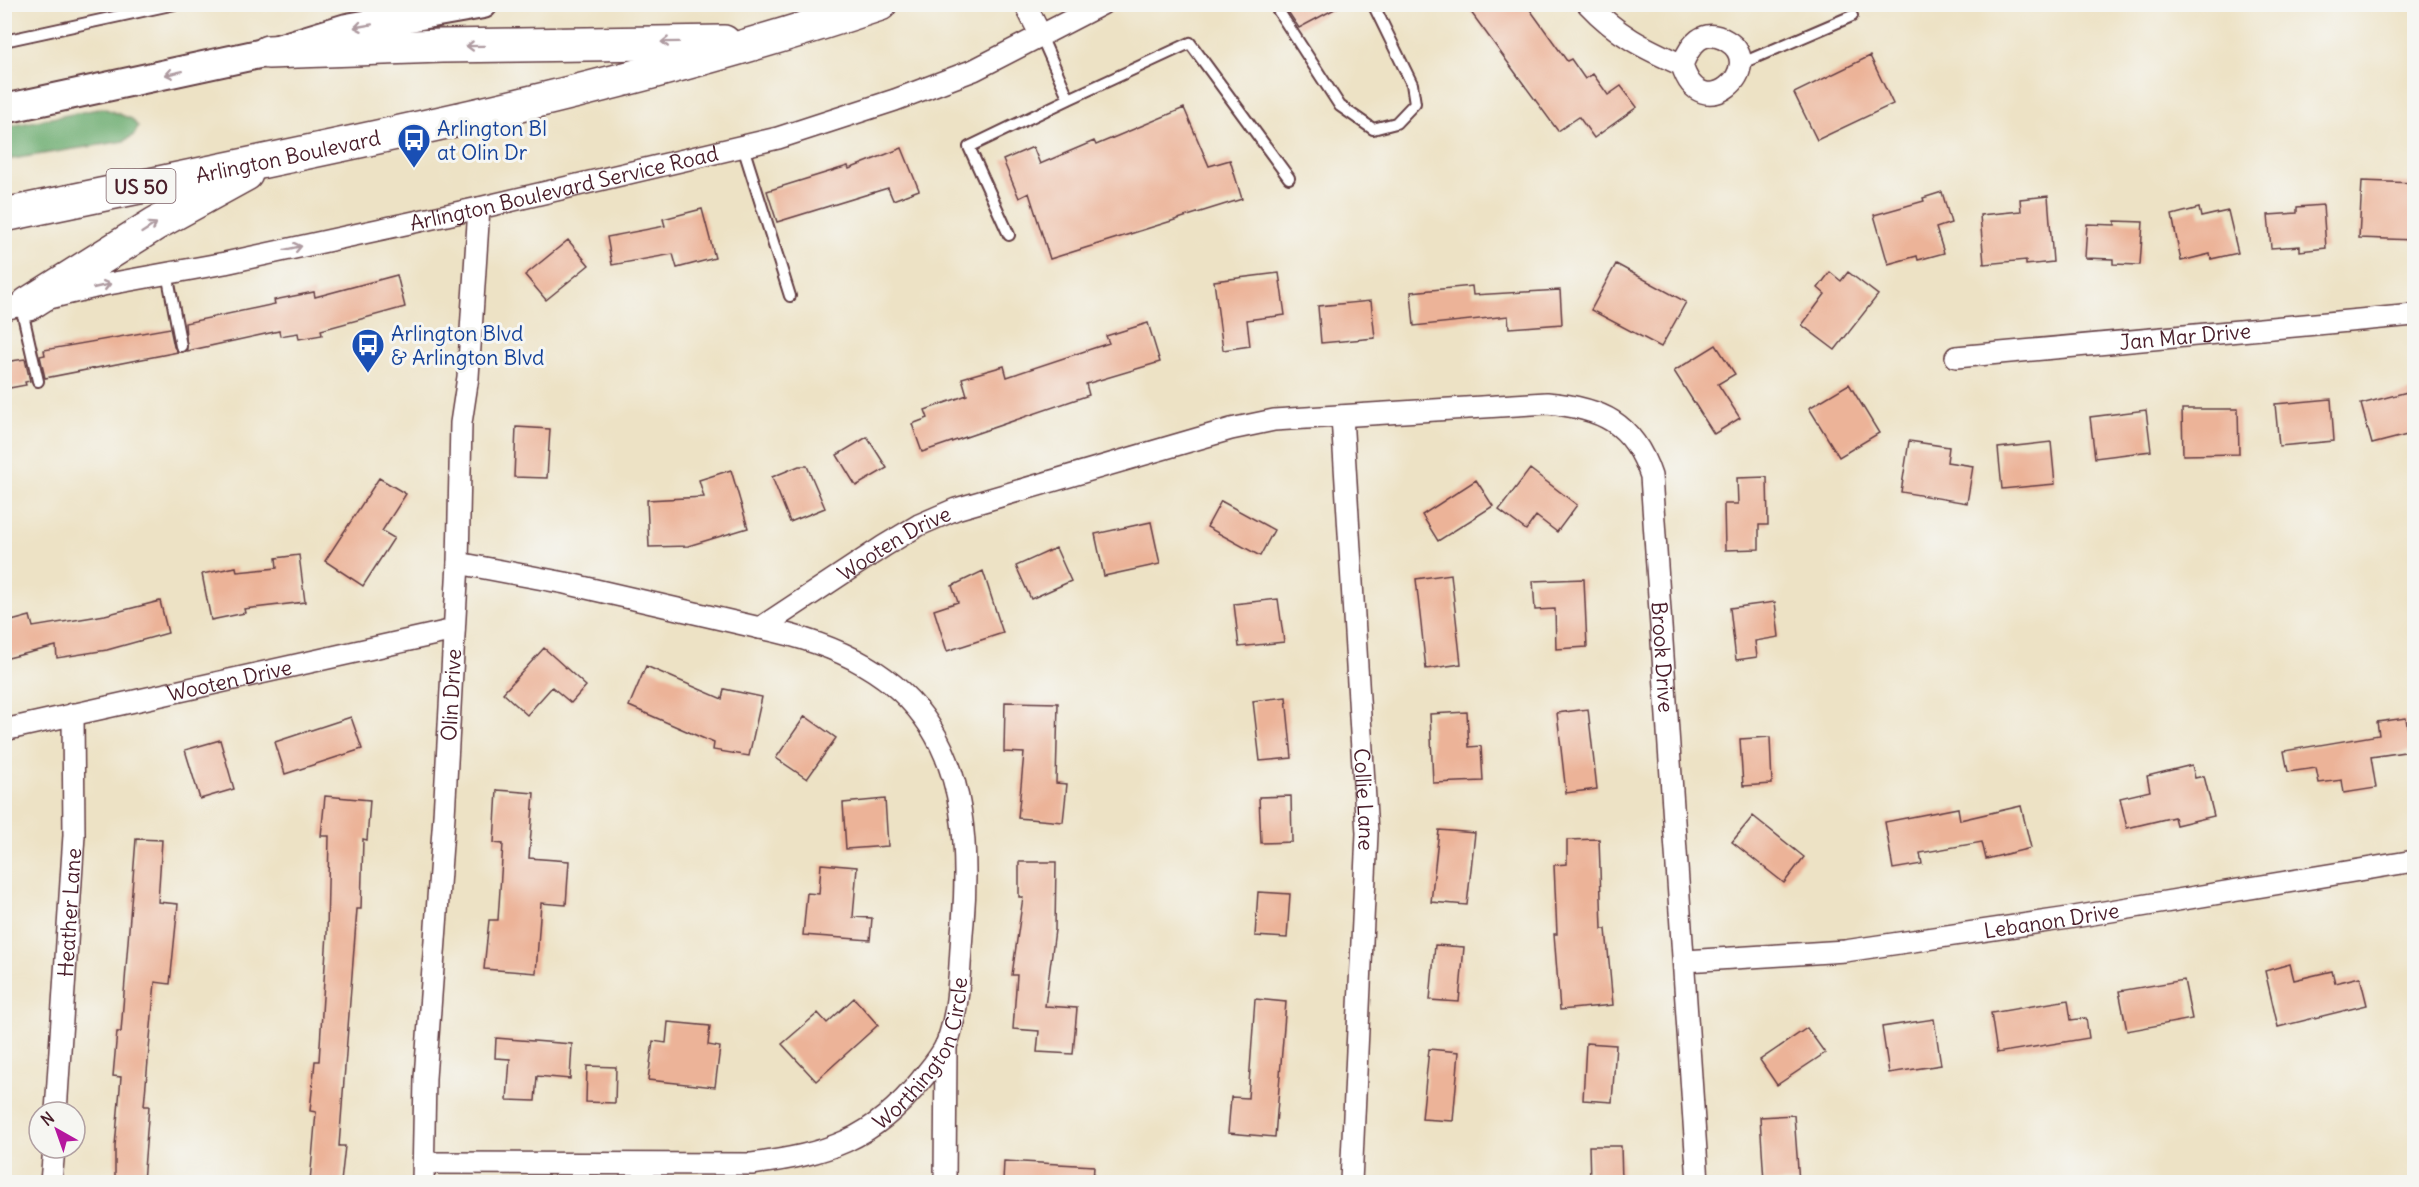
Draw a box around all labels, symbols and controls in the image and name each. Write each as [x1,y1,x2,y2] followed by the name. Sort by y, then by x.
[354,20,374,31] one-way arrow
[660,36,680,48] one-way arrow
[466,40,486,51] one-way arrow
[165,67,184,79] one-way arrow
[437,115,547,166] place label: Arlington Bl at Olin Dr
[396,122,432,169] bus stop icon: Arlington Bl at Olin Dr
[193,123,383,189] street label: Arlington Boulevard
[407,139,721,236] street label: Arlington Boulevard Service Road
[106,169,176,203] road number: US 50
[140,221,157,234] one-way arrow
[283,242,303,253] one-way arrow
[92,280,111,291] one-way arrow
[2118,317,2252,355] street label: Jan Mar Drive
[391,320,544,371] place label: Arlington Blvd & Arlington Blvd
[350,327,386,374] bus stop icon: Arlington Blvd & Arlington Blvd
[832,500,955,587] street label: Wooten Drive
[1646,601,1680,713] street label: Brook Drive
[435,648,467,742] street label: Olin Drive
[165,653,294,707] street label: Wooten Drive
[1348,747,1381,851] street label: Collie Lane
[51,847,87,978] street label: Heather Lane
[1982,896,2121,944] street label: Lebanon Drive
[867,976,973,1135] street label: Worthington Circle
[27,1100,87,1160] north arrow
[37,1107,58,1130] text: N

